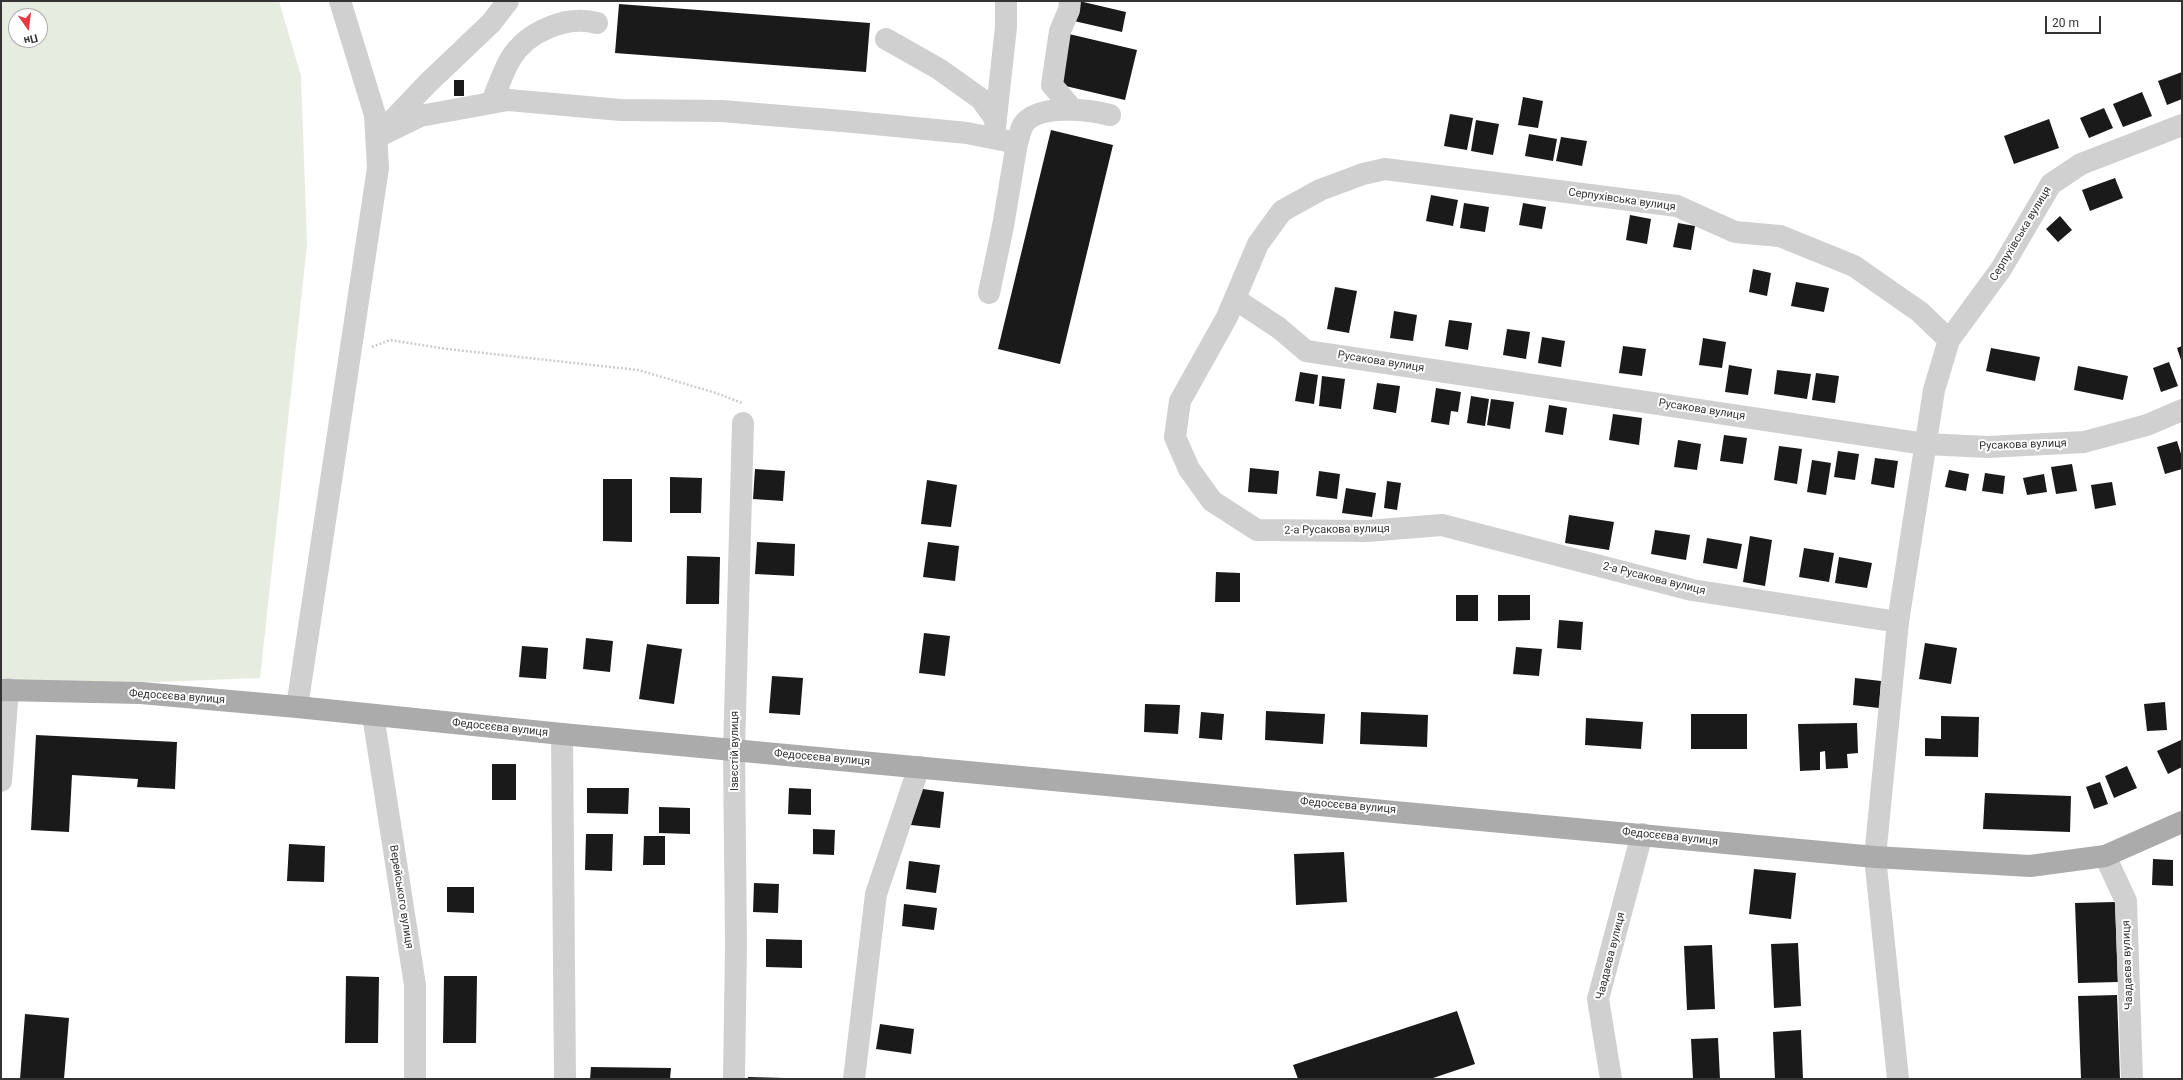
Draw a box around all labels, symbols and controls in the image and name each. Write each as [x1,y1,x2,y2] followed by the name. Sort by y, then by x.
[8,8,48,48] north arrow
[2047,8,2103,34] scale bar
[2052,16,2079,30] text: 20 m
[22,31,39,47] text: Пн
[1988,184,2054,284] street label: Серпухівська вулиця
[1568,186,1676,214] street label: Серпухівська вулиця
[1337,349,1425,375] street label: Русакова вулиця
[1658,397,1746,423] street label: Русакова вулиця
[1979,437,2067,453] street label: Русакова вулиця
[1284,522,1390,538] street label: 2-а Русакова вулиця
[1601,560,1707,598] street label: 2-а Русакова вулиця
[128,687,226,707] street label: Федосєєва вулиця
[728,711,742,791] street label: Ізвєстій вулиця
[451,716,549,740] street label: Федосєєва вулиця
[773,747,871,769] street label: Федосєєва вулиця
[1299,795,1397,817] street label: Федосєєва вулиця
[1621,825,1719,849] street label: Федосєєва вулиця
[386,844,416,950] street label: Верейського вулиця
[1594,911,1628,1001] street label: Чаадаєва вулиця
[2120,920,2136,1010] street label: Чаадаєва вулиця

